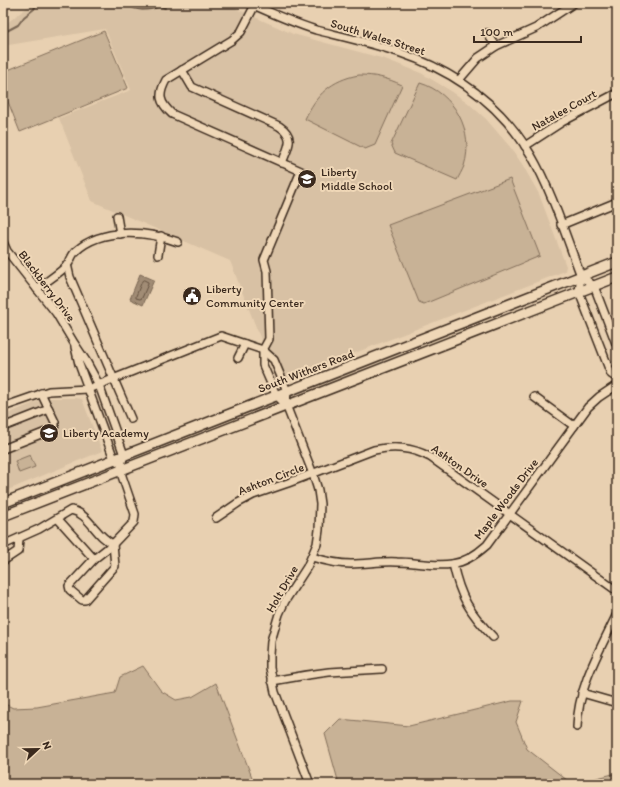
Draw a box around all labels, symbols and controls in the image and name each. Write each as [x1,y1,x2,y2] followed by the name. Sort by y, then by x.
[329,16,428,58] street label: South Wales Street
[474,18,581,44] scale bar
[480,25,513,39] text: 100 m
[529,86,599,134] street label: Natalee Court
[321,165,393,193] place label: Liberty Middle School
[296,168,318,190] school or university icon: Liberty Middle School
[16,248,78,325] street label: Blackberry Drive
[206,282,304,310] place label: Liberty Community Center
[181,285,203,307] public building icon: Liberty Community Center
[256,346,356,396] street label: South Withers Road
[38,422,60,444] school or university icon: Liberty Academy
[63,426,149,440] place label: Liberty Academy
[429,441,491,491] street label: Ashton Drive
[471,456,541,542] street label: Maple Woods Drive
[236,460,306,498] street label: Ashton Circle
[263,563,301,615] street label: Holt Drive
[18,729,58,769] north arrow
[39,740,54,751] text: N

